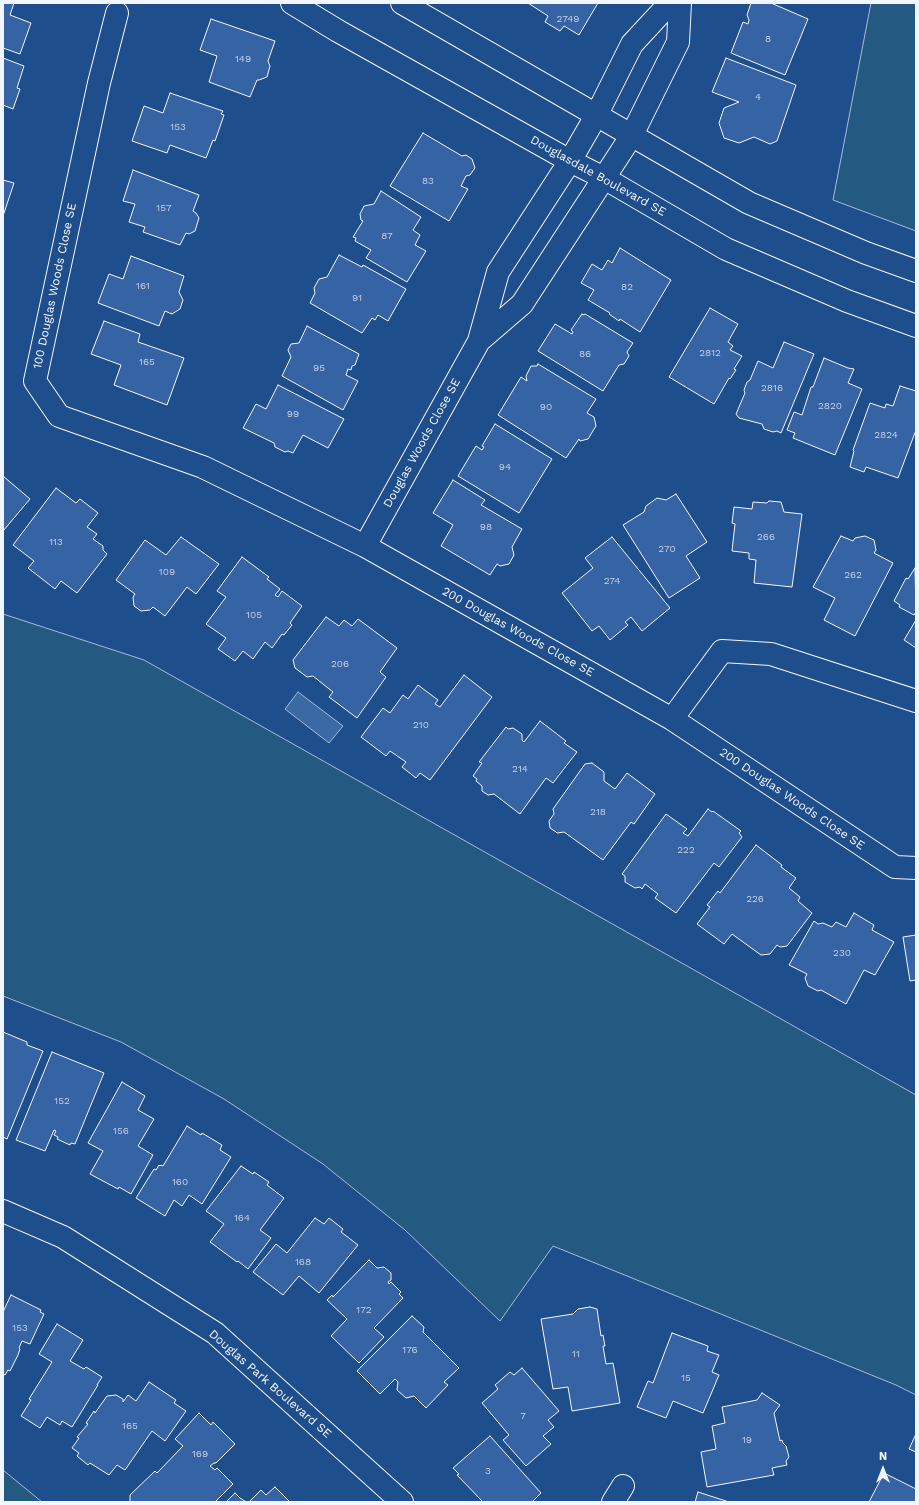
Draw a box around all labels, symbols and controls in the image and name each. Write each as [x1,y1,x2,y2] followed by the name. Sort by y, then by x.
[557,13,579,25] house number: 2749
[765,33,771,45] house number: 8
[235,53,251,65] house number: 149
[755,91,761,103] house number: 4
[170,121,186,133] house number: 153
[528,133,668,219] street label: Douglasdale Boulevard SE
[422,175,434,187] house number: 83
[30,202,80,370] street label: 100 Douglas Woods Close SE
[156,202,172,214] house number: 157
[381,230,393,242] house number: 87
[136,280,150,292] house number: 161
[621,281,633,293] house number: 82
[352,292,362,304] house number: 91
[699,347,721,359] house number: 2812
[579,348,591,360] house number: 86
[139,356,155,368] house number: 165
[313,362,325,374] house number: 95
[380,376,464,510] street label: Douglas Woods Close SE
[761,382,783,394] house number: 2816
[818,400,842,412] house number: 2820
[540,401,552,413] house number: 90
[287,408,299,420] house number: 99
[874,429,898,441] house number: 2824
[499,461,511,473] house number: 94
[480,521,492,533] house number: 98
[757,531,775,543] house number: 266
[49,536,63,548] house number: 113
[658,543,676,555] house number: 270
[159,566,175,578] house number: 109
[844,569,862,581] house number: 262
[604,575,620,587] house number: 274
[439,584,597,680] street label: 200 Douglas Woods Close SE
[246,609,262,621] house number: 105
[331,658,349,670] house number: 206
[413,719,429,731] house number: 210
[717,745,867,853] street label: 200 Douglas Woods Close SE
[512,763,528,775] house number: 214
[590,806,606,818] house number: 218
[677,844,695,856] house number: 222
[746,893,764,905] house number: 226
[833,947,851,959] house number: 230
[54,1095,70,1107] house number: 152
[113,1125,129,1137] house number: 156
[172,1176,188,1188] house number: 160
[234,1212,250,1224] house number: 164
[295,1256,311,1268] house number: 168
[356,1304,372,1316] house number: 172
[12,1322,28,1334] house number: 153
[206,1327,334,1441] street label: Douglas Park Boulevard SE
[402,1344,418,1356] house number: 176
[572,1348,580,1360] house number: 11
[681,1372,691,1384] house number: 15
[520,1410,526,1422] house number: 7
[122,1420,138,1432] house number: 165
[742,1434,752,1446] house number: 19
[192,1448,208,1460] house number: 169
[863,1449,903,1489] north arrow
[879,1450,887,1463] text: N
[485,1465,491,1477] house number: 3

